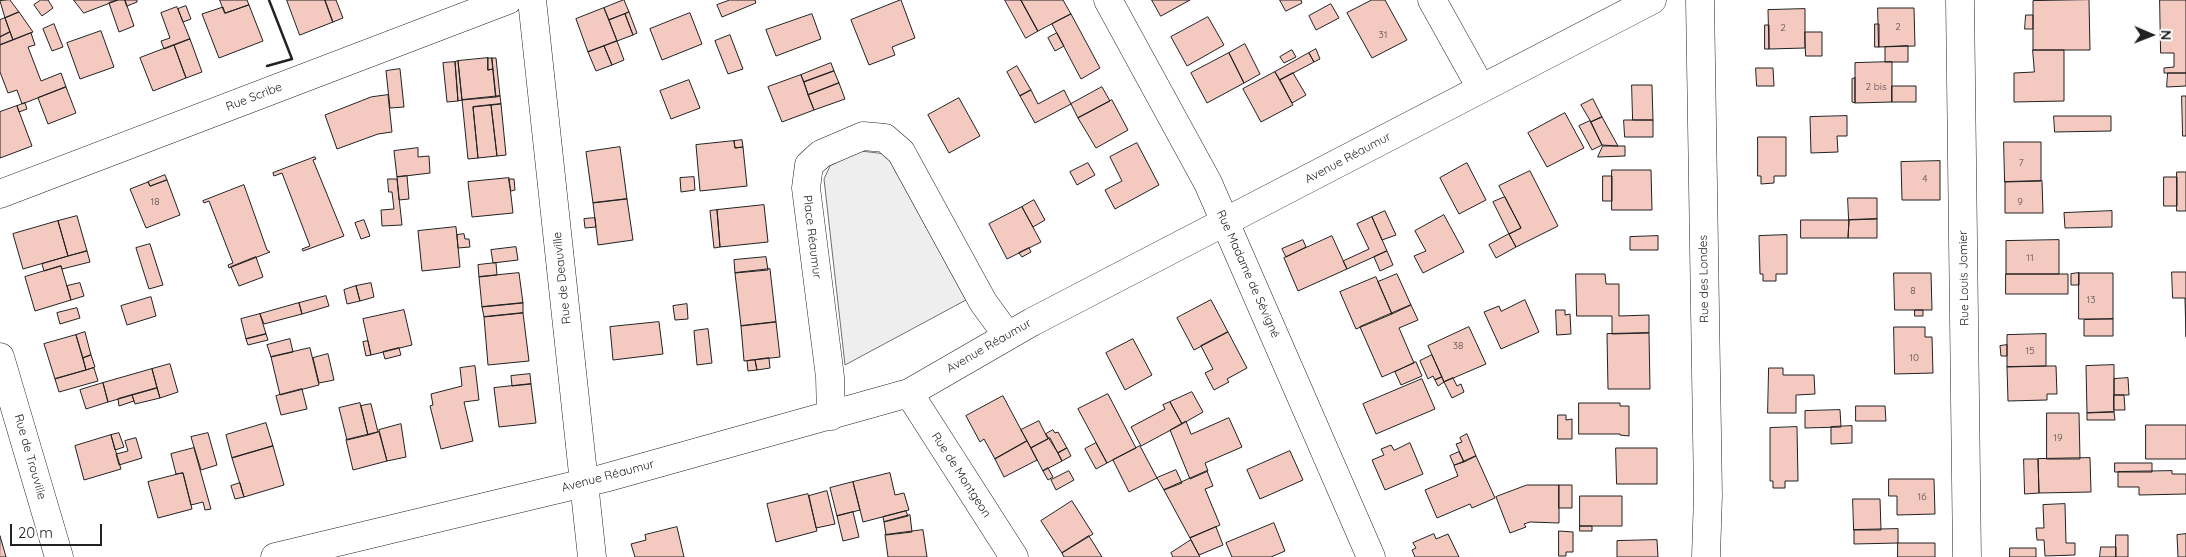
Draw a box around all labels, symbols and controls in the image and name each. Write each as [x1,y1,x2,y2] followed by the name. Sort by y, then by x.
[2126,10,2176,60] north arrow
[1895,21,1901,33] house number: 2
[1780,22,1786,34] house number: 2
[1379,29,1387,41] house number: 31
[2157,30,2175,41] text: N
[224,80,284,114] street label: Rue Scribe
[1865,81,1887,93] house number: 2 bis
[1302,129,1394,187] street label: Avenue Réaumur
[2018,157,2024,169] house number: 7
[1922,173,1928,185] house number: 4
[800,194,824,280] street label: Place Réaumur
[150,196,160,208] house number: 18
[2017,196,2023,208] house number: 9
[1213,208,1283,340] street label: Rue Madame de Sévigné
[1956,230,1972,326] street label: Rue Louis Jomier
[550,231,574,325] street label: Rue de Deauville
[1696,235,1712,323] street label: Rue des Londes
[2026,252,2034,264] house number: 11
[1910,285,1916,297] house number: 8
[2087,294,2095,306] house number: 13
[944,316,1034,376] street label: Avenue Réaumur
[1453,340,1463,352] house number: 38
[2025,345,2035,357] house number: 15
[1909,352,1919,364] house number: 10
[11,413,49,501] street label: Rue de Trouville
[928,430,994,520] street label: Rue de Montgeon
[2053,432,2063,444] house number: 19
[560,457,656,495] street label: Avenue Réaumur
[1917,491,1927,503] house number: 16
[12,514,105,546] scale bar
[18,523,53,542] text: 20 m

